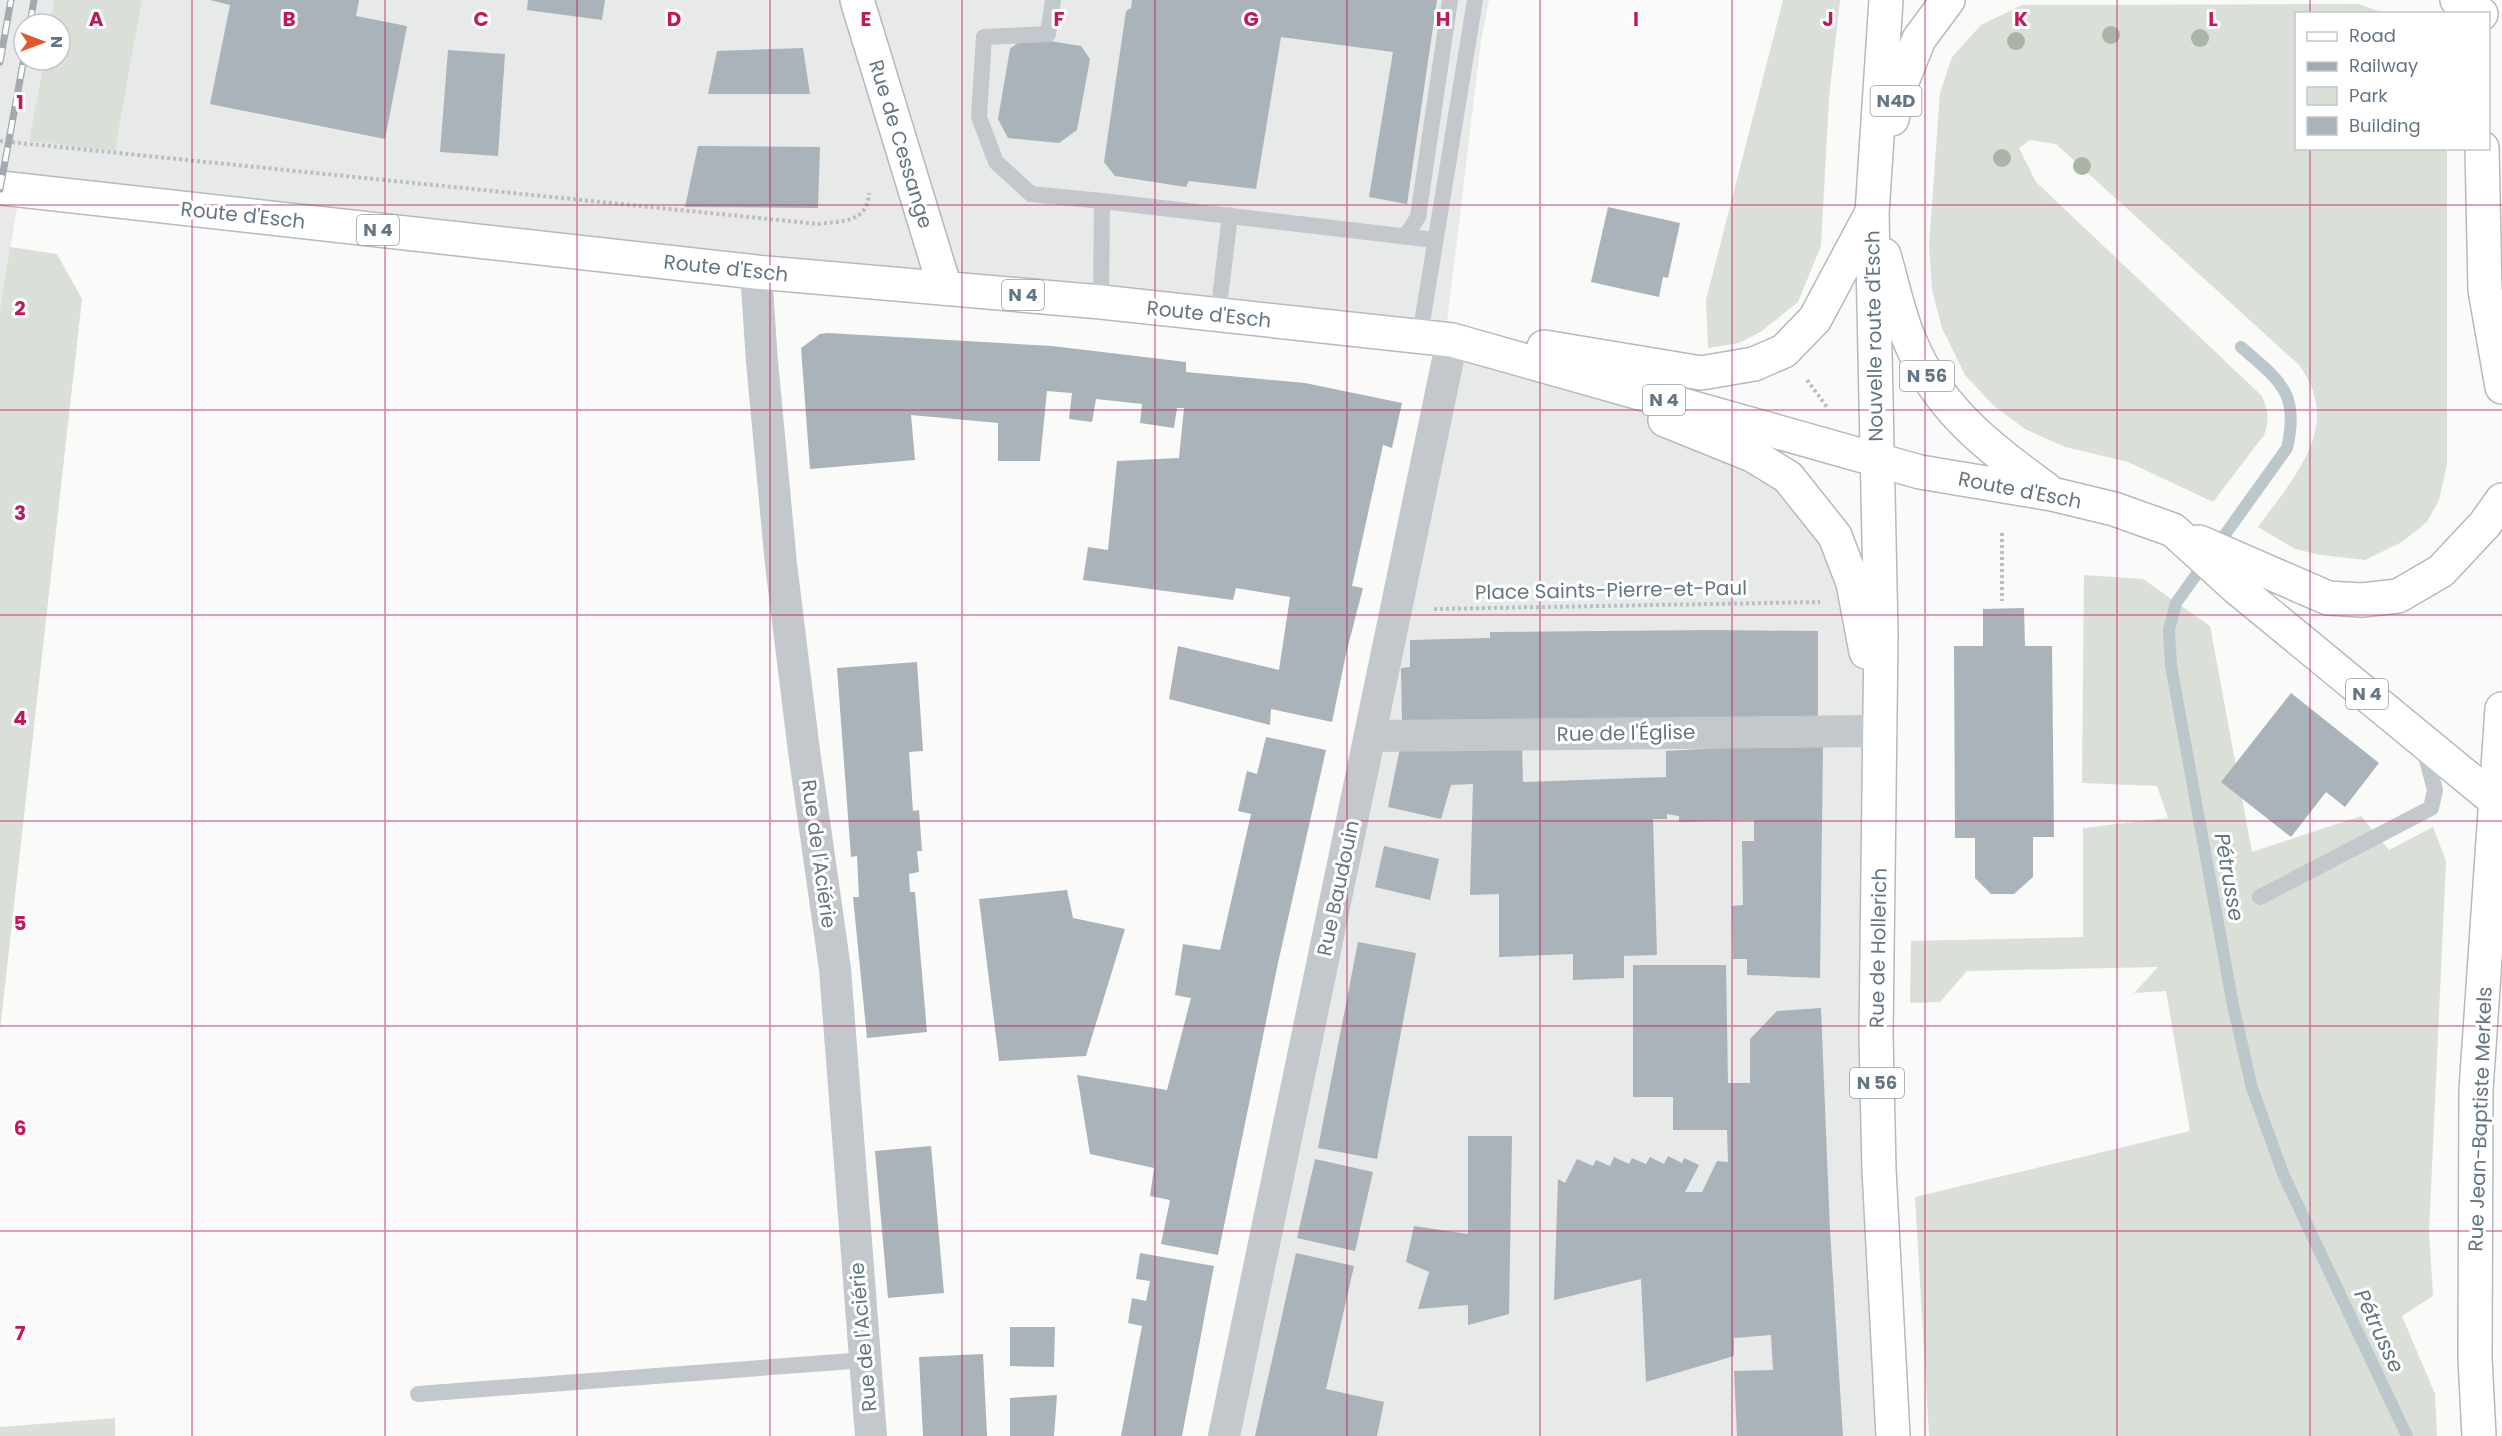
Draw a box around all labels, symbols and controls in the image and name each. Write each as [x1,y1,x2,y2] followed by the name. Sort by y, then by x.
[89,5,104,33] text: A
[282,5,296,33] text: B
[473,5,489,33] text: C
[667,5,681,33] text: D
[861,5,871,33] text: E
[1054,5,1065,33] text: F
[1243,5,1259,33] text: G
[1436,5,1450,33] text: H
[1633,5,1639,33] text: I
[1822,5,1834,33] text: J
[2014,5,2028,33] text: K
[2208,5,2218,33] text: L
[12,12,72,72] north arrow
[2295,12,2490,150] legend
[2349,23,2396,48] text: Road
[45,36,68,48] text: N
[2349,53,2418,78] text: Railway
[862,56,940,232] street label: Rue de Cessange
[2349,83,2388,108] text: Park
[1870,86,1922,116] road number: N4D
[16,88,24,116] text: 1
[2349,113,2421,138] text: Building
[179,195,307,235] street label: Route d'Esch
[357,215,399,245] road number: N 4
[1858,230,1890,442] street label: Nouvelle route d'Esch
[662,248,790,288] street label: Route d'Esch
[1002,280,1044,310] road number: N 4
[14,294,26,322] text: 2
[1145,294,1273,334] street label: Route d'Esch
[1900,361,1954,391] road number: N 56
[1643,385,1685,415] road number: N 4
[1956,464,2084,516] street label: Route d'Esch
[14,499,26,527] text: 3
[1475,574,1747,606] street label: Place Saints-Pierre-et-Paul
[2346,679,2388,709] road number: N 4
[13,704,27,732] text: 4
[1557,718,1695,748] street label: Rue de l'Église
[795,778,843,930] street label: Rue de l'Aciérie
[1310,818,1366,958] street label: Rue Baudouin
[2207,831,2252,923] water label: Pétrusse
[1863,868,1893,1028] street label: Rue de Hollerich
[14,909,27,937] text: 5
[2461,986,2499,1252] street label: Rue Jean-Baptiste Merkels
[1850,1068,1904,1098] road number: N 56
[14,1114,26,1142] text: 6
[843,1261,883,1413] street label: Rue de l'Aciérie
[2347,1284,2411,1377] water label: Pétrusse
[15,1319,26,1347] text: 7

